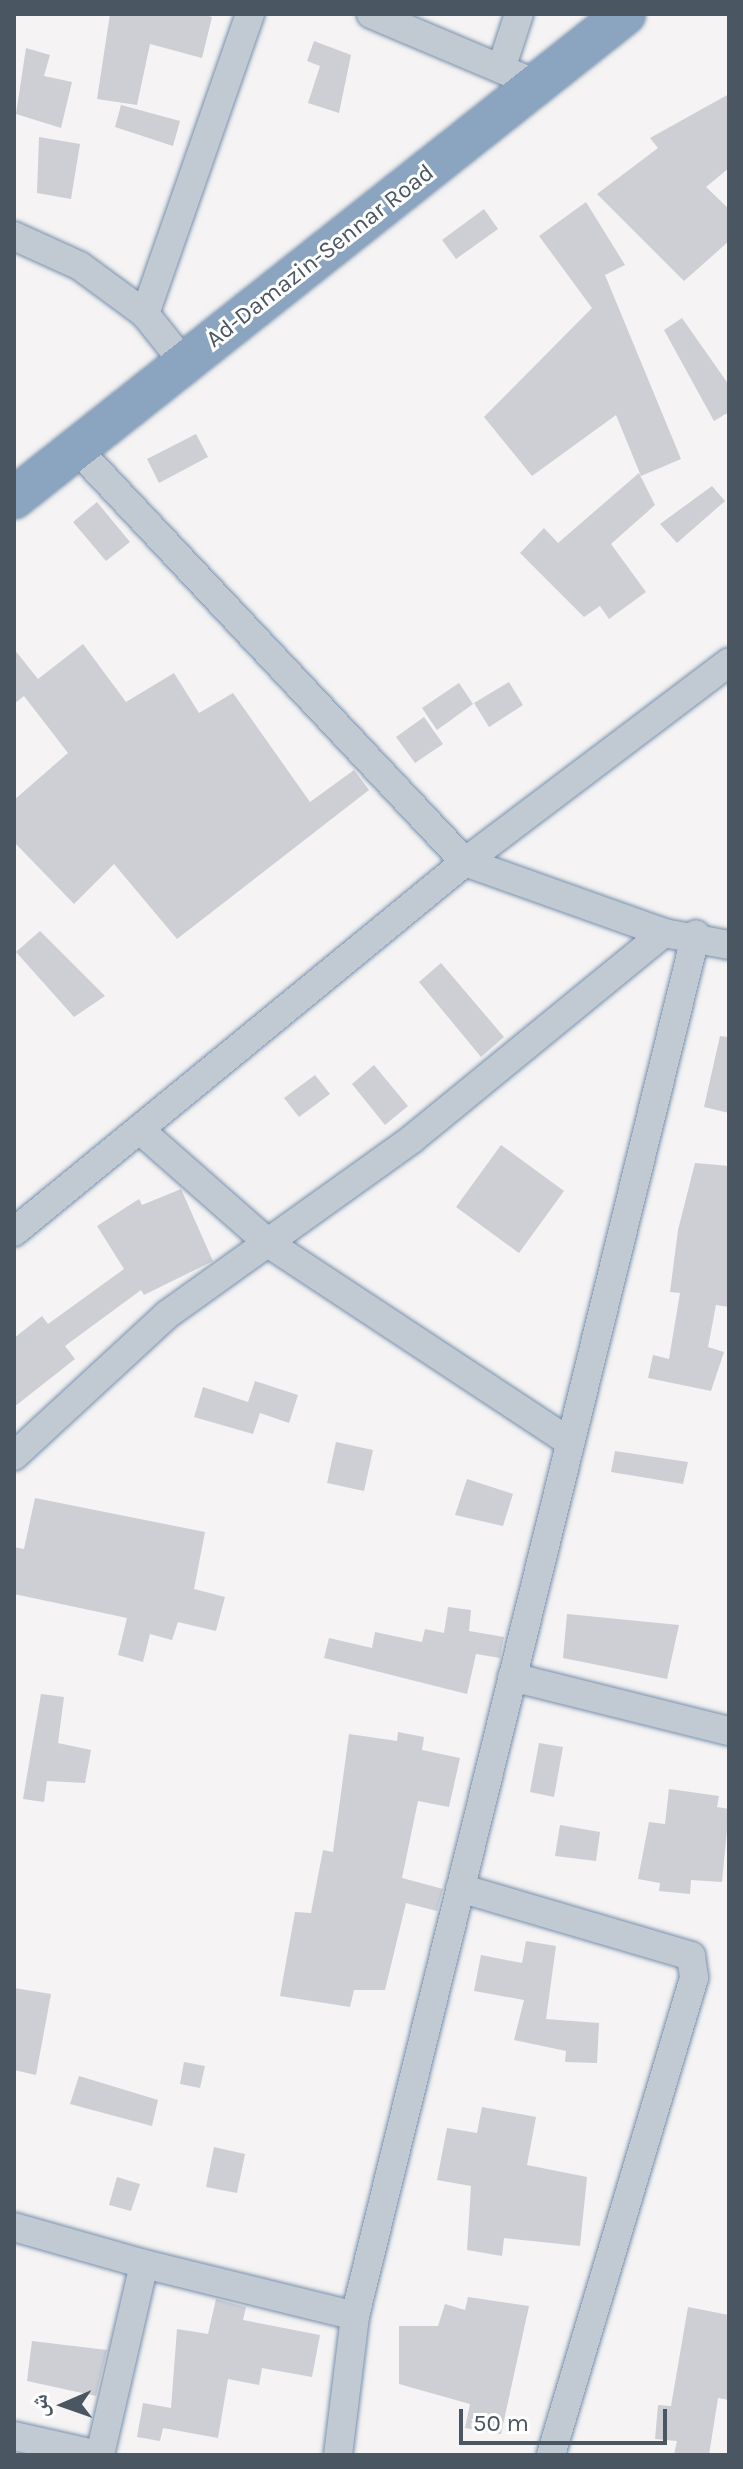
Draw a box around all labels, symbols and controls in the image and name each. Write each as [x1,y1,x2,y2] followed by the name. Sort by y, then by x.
[200,158,440,354] street label: Ad-Damazin-Sennar Road
[24,2365,104,2445] north arrow
[463,2393,671,2443] scale bar
[27,2394,53,2418] text: ش
[473,2409,529,2437] text: 50 m

